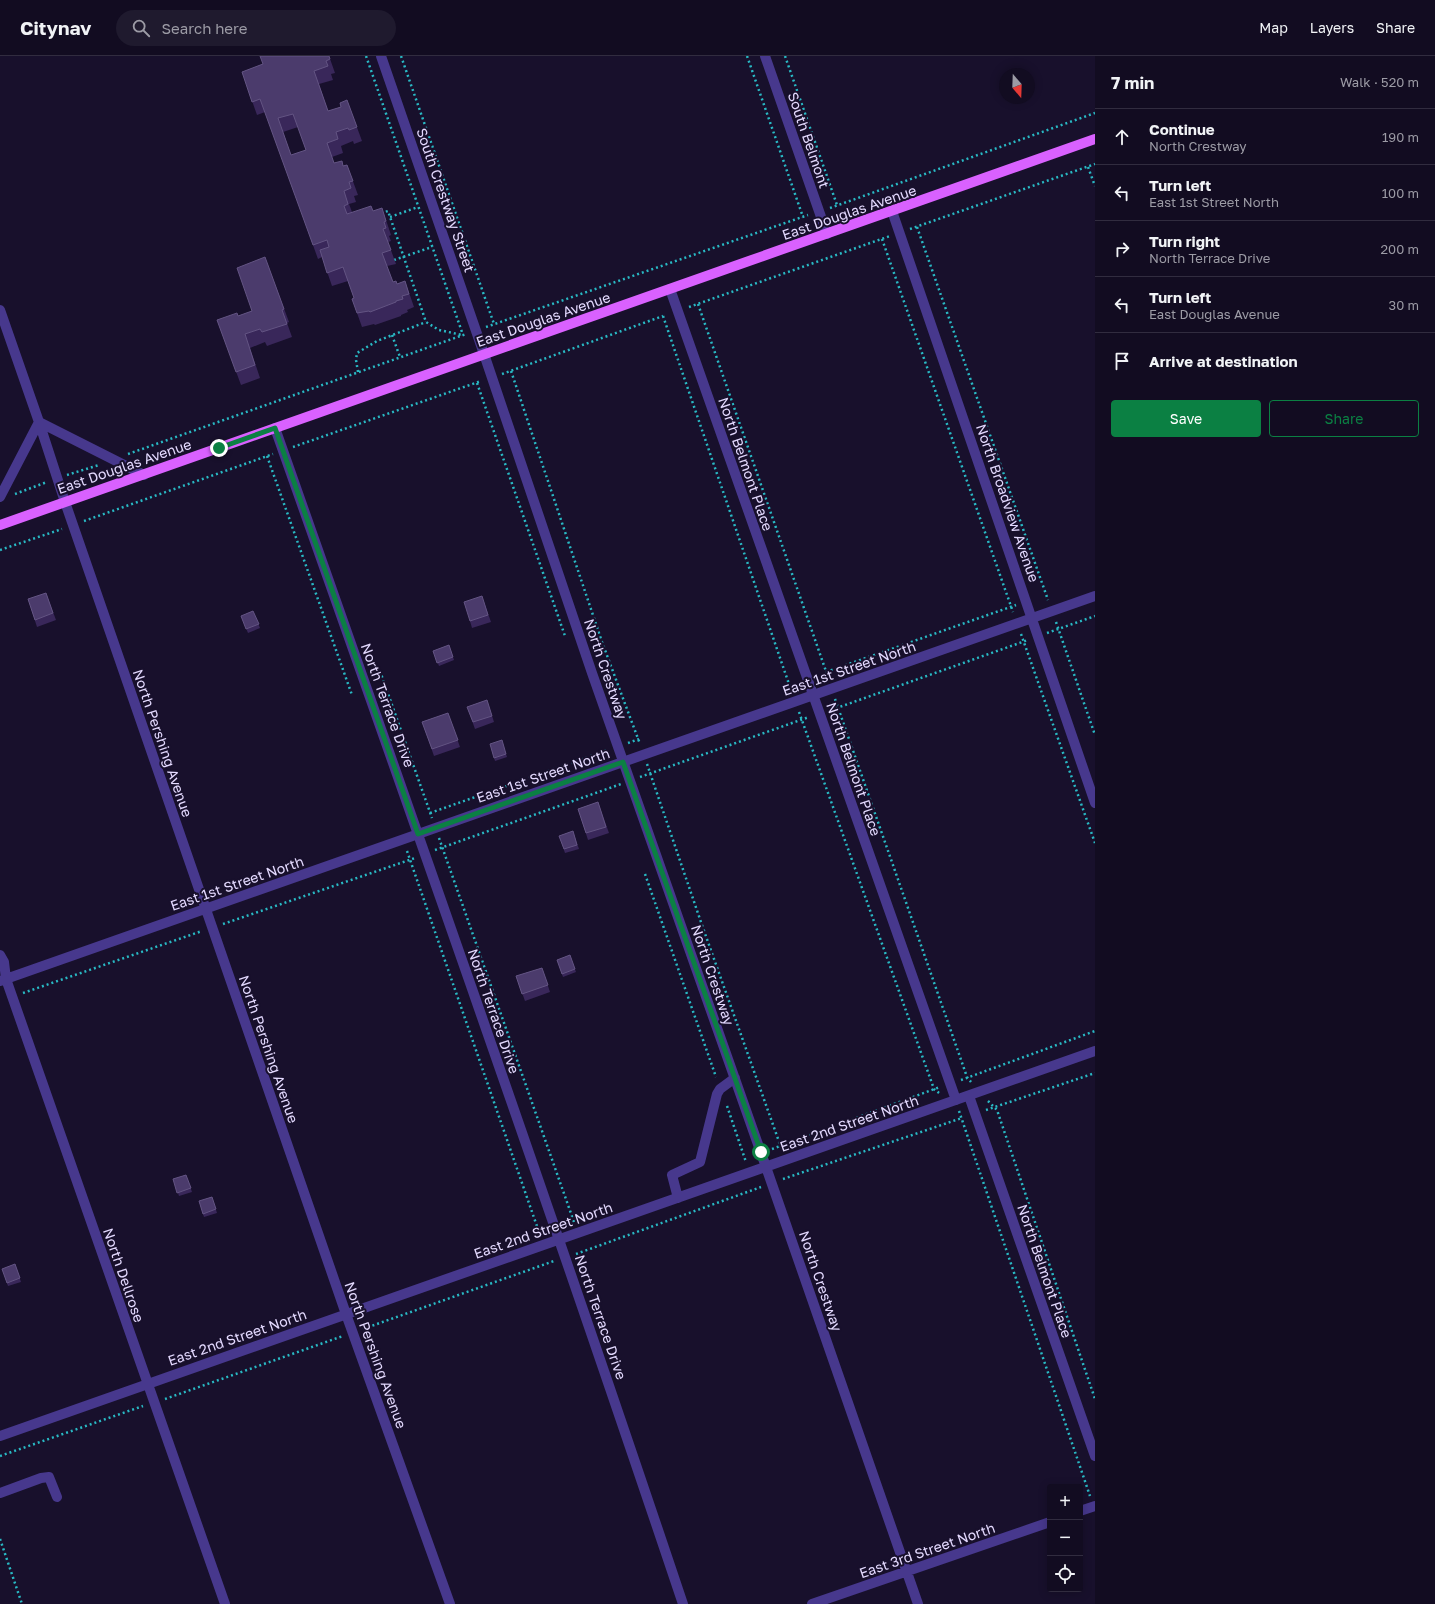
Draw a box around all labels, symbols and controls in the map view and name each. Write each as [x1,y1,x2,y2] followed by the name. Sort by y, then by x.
[116,10,396,46] search box
[20,16,92,39] text: Citynav
[130,17,152,39] icon: search
[162,19,247,37] text: Search here
[1259,19,1288,36] text: Map
[1310,19,1354,36] text: Layers
[1376,19,1415,36] text: Share
[999,68,1035,104] north arrow
[1111,72,1154,93] text: 7 min
[1340,74,1419,90] text: Walk · 520 m
[785,90,833,190] street label: South Belmont
[1149,120,1215,138] text: Continue
[413,126,479,274] street label: South Crestway Street
[1111,126,1133,148] icon: ahead
[1382,129,1419,145] text: 190 m
[1149,138,1247,154] text: North Crestway
[1149,176,1211,194] text: Turn left
[780,181,918,243] street label: East Douglas Avenue
[1111,182,1133,204] icon: left
[1382,185,1419,201] text: 100 m
[1149,194,1279,210] text: East 1st Street North
[1149,232,1220,250] text: Turn right
[1111,238,1133,260] icon: right
[1381,241,1419,257] text: 200 m
[1149,250,1270,266] text: North Terrace Drive
[474,288,612,350] street label: East Douglas Avenue
[1149,288,1211,306] text: Turn left
[1111,294,1133,316] icon: left
[1389,297,1419,313] text: 30 m
[1149,306,1280,322] text: East Douglas Avenue
[1111,350,1133,372] icon: arrive
[1149,352,1298,370] text: Arrive at destination
[715,395,777,533] street label: North Belmont Place
[1111,400,1261,437] button: Save
[1269,400,1419,437] button: Share
[973,422,1043,584] street label: North Broadview Avenue
[55,435,193,497] street label: East Douglas Avenue
[210,439,228,457] route end
[581,617,631,722] street label: North Crestway
[780,637,918,699] street label: East 1st Street North
[358,641,418,769] street label: North Terrace Drive
[130,667,196,819] street label: North Pershing Avenue
[823,700,885,838] street label: North Belmont Place
[474,744,612,806] street label: East 1st Street North
[168,852,306,914] street label: East 1st Street North
[688,923,738,1028] street label: North Crestway
[465,946,523,1076] street label: North Terrace Drive
[236,973,302,1125] street label: North Pershing Avenue
[777,1091,921,1155] street label: East 2nd Street North
[752,1143,770,1161] route start
[471,1198,615,1262] street label: East 2nd Street North
[1014,1202,1076,1340] street label: North Belmont Place
[100,1226,148,1324] street label: North Dellrose
[796,1229,846,1334] street label: North Crestway
[572,1252,630,1382] street label: North Terrace Drive
[342,1279,410,1431] street label: North Pershing Avenue
[165,1305,309,1369] street label: East 2nd Street North
[1047,1484,1083,1592] map controls
[1047,1484,1083,1520] button: +
[857,1519,997,1581] street label: East 3rd Street North
[1047,1520,1083,1556] button: −
[1047,1556,1083,1592] button: locate

